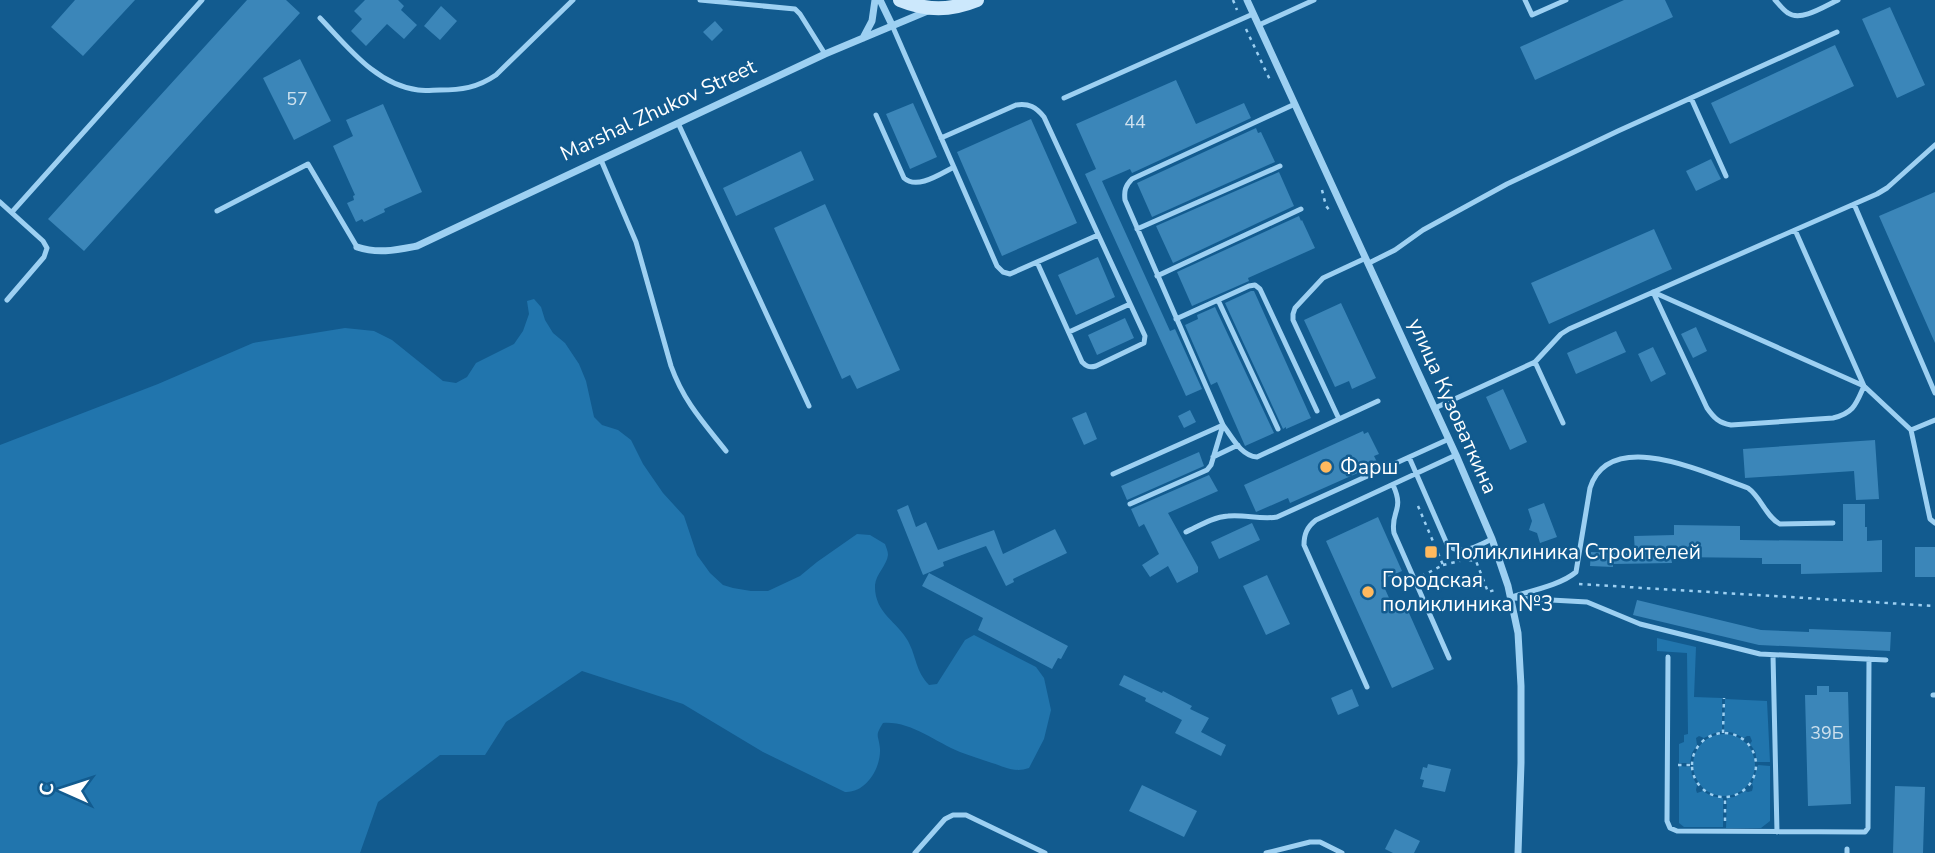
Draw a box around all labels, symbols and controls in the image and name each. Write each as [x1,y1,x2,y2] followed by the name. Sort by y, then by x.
[556,52,761,168] street label: Marshal Zhukov Street
[286,87,308,111] house number: 57
[1124,110,1146,134] house number: 44
[1402,314,1504,498] street label: улица Кузоваткина
[1340,453,1398,481] place label: Фарш
[1318,459,1334,475] marker: Фарш
[1445,538,1701,566] place label: Поликлиника Строителей
[1423,544,1439,560] marker: Поликлиника Строителей
[1382,566,1553,618] place label: Городская поликлиника №3
[1360,584,1376,600] marker: Городская поликлиника №3
[1810,721,1844,745] house number: 39Б
[28,755,98,825] north arrow
[34,782,60,796] text: С

